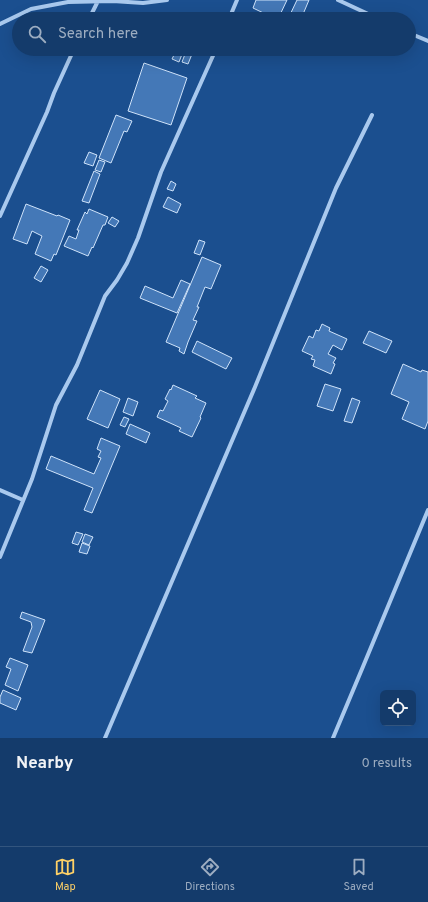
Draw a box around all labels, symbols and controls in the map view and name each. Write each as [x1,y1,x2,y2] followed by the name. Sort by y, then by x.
[12,12,416,56] search box
[26,23,48,45] icon: search
[58,25,138,44] text: Search here
[380,690,416,726] map controls
[380,690,416,726] button: locate
[16,753,73,775] text: Nearby
[361,756,412,772] text: 0 results
[54,856,76,894] tab: Map
[185,856,235,894] tab: Directions
[343,856,374,894] tab: Saved

